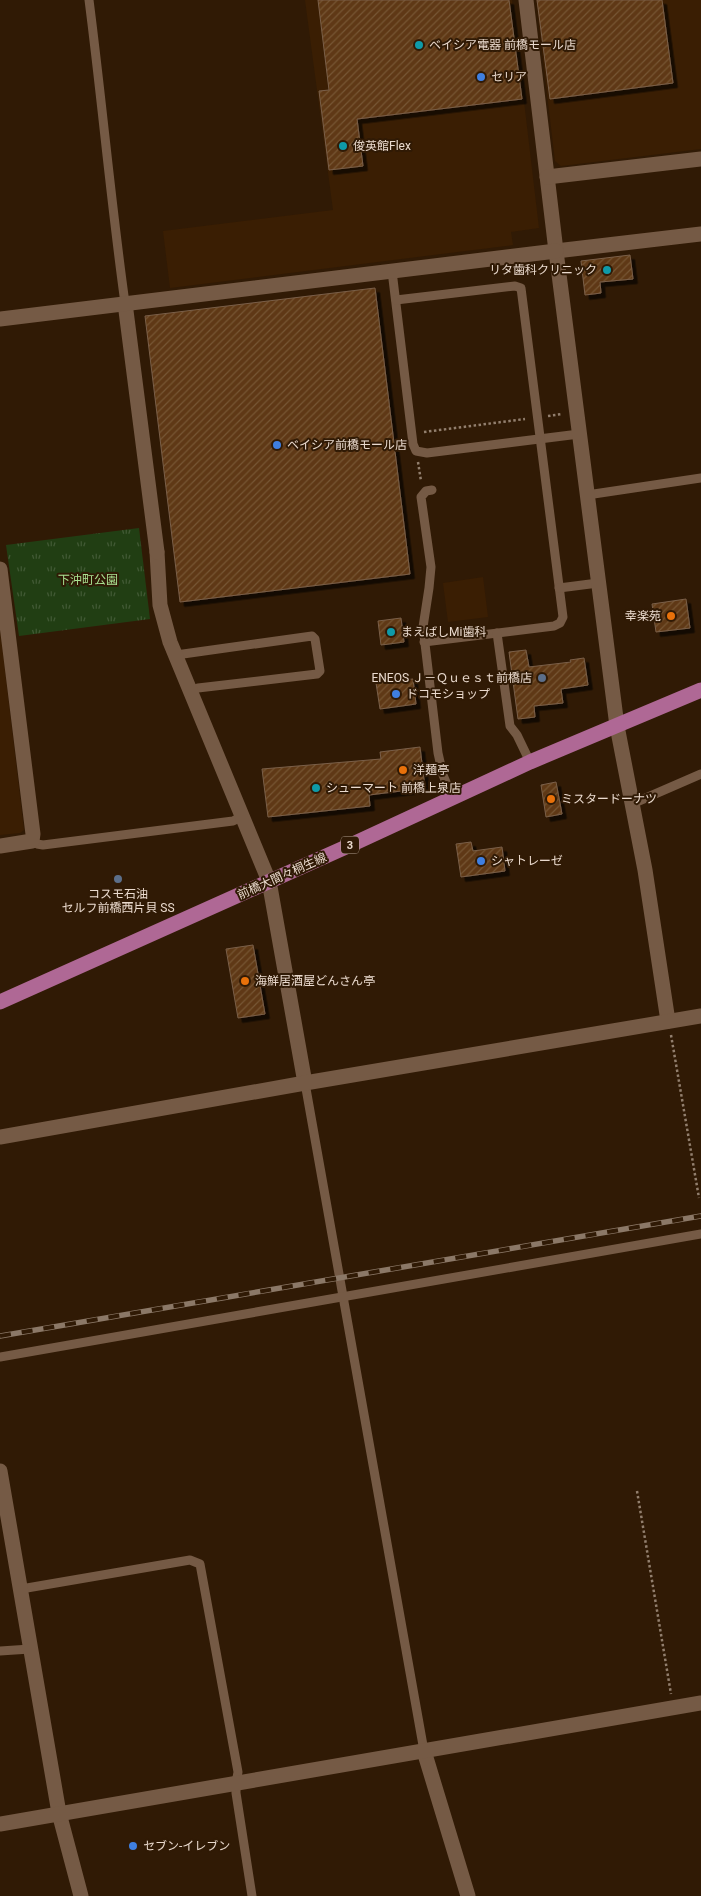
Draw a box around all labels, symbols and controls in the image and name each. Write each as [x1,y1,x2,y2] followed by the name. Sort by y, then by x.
[429,38,576,52] place label: ベイシア電器 前橋モール店
[413,39,425,51] marker: ベイシア電器 前橋モール店
[491,70,527,84] place label: セリア
[475,71,487,83] marker: セリア
[353,139,411,153] place label: 俊英館Flex
[337,140,349,152] marker: 俊英館Flex
[489,263,597,277] place label: リタ歯科クリニック
[601,264,613,276] marker: リタ歯科クリニック
[287,438,407,452] place label: ベイシア前橋モール店
[271,439,283,451] marker: ベイシア前橋モール店
[58,573,118,587] park label: 下沖町公園
[625,609,661,623] place label: 幸楽苑
[665,610,677,622] marker: 幸楽苑
[401,625,486,639] place label: まえばしMi歯科
[385,626,397,638] marker: まえばしMi歯科
[371,671,532,685] place label: ENEOS Ｊ－Ｑｕｅｓｔ前橋店
[536,672,548,684] marker: ENEOS Ｊ－Ｑｕｅｓｔ前橋店
[406,687,490,701] place label: ドコモショップ
[390,688,402,700] marker: ドコモショップ
[413,763,449,777] place label: 洋麺亭
[397,764,409,776] marker: 洋麺亭
[326,781,461,795] place label: シューマート 前橋上泉店
[310,782,322,794] marker: シューマート 前橋上泉店
[561,792,657,806] place label: ミスタードーナツ
[545,793,557,805] marker: ミスタードーナツ
[341,836,359,854] road number: 3
[235,850,329,902] street label: 前橋大間々桐生線
[491,854,563,868] place label: シャトレーゼ
[475,855,487,867] marker: シャトレーゼ
[112,873,124,885] marker: コスモ石油 セルフ前橋西片貝 SS
[61,887,175,915] place label: コスモ石油 セルフ前橋西片貝 SS
[255,974,375,988] place label: 海鮮居酒屋どんさん亭
[239,975,251,987] marker: 海鮮居酒屋どんさん亭
[143,1839,230,1853] place label: セブン-イレブン
[127,1840,139,1852] marker: セブン-イレブン

